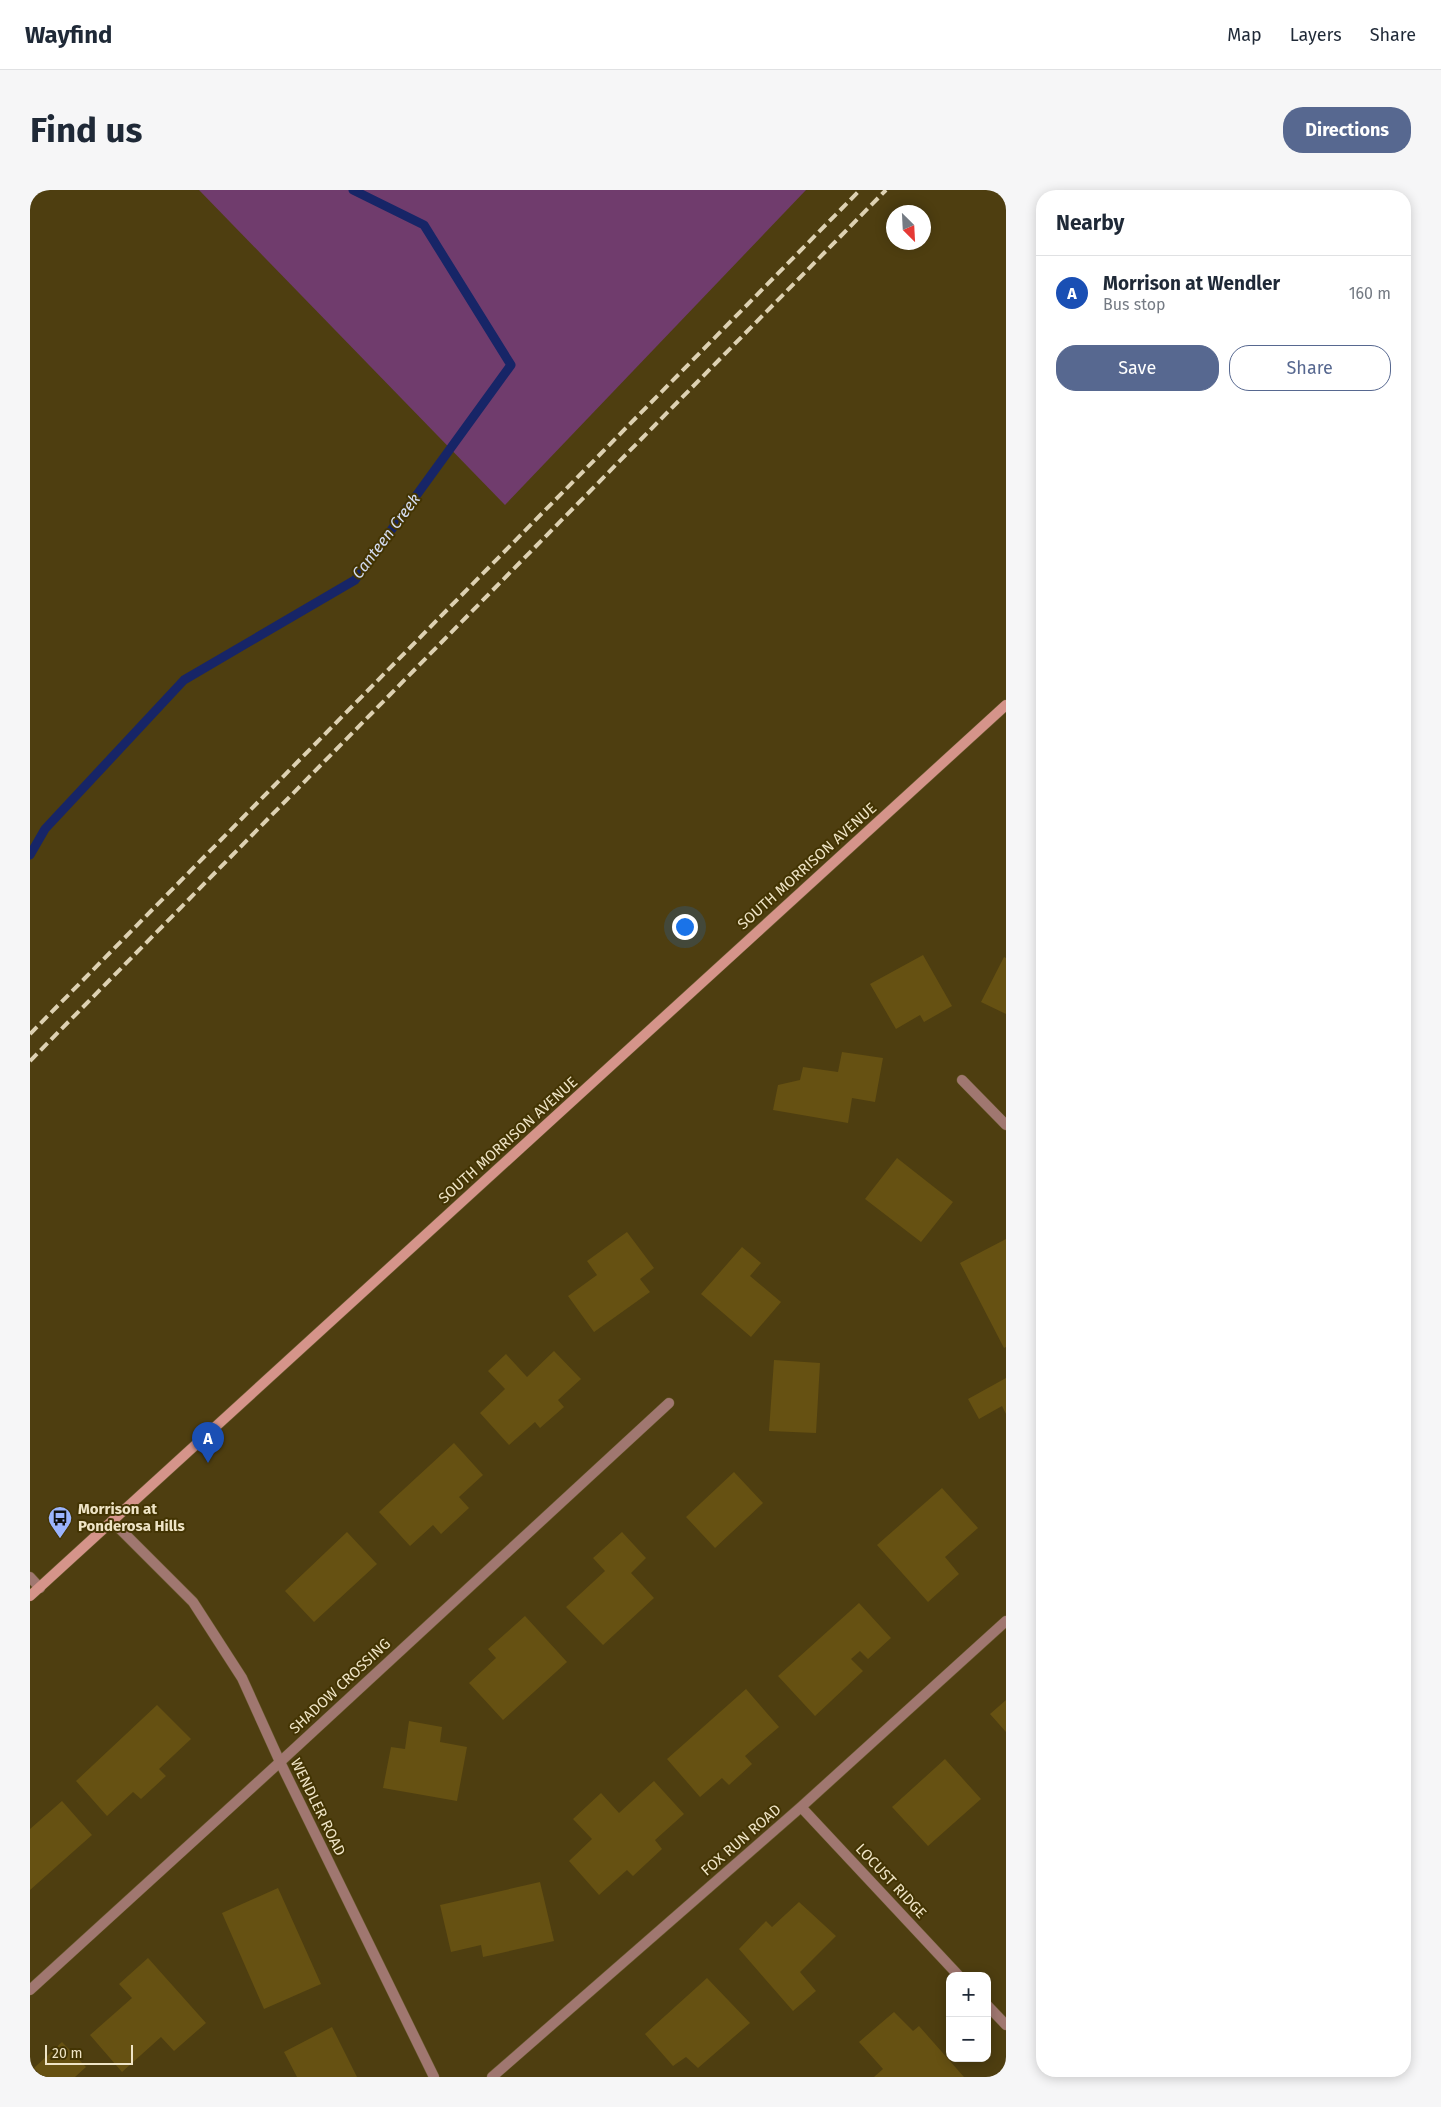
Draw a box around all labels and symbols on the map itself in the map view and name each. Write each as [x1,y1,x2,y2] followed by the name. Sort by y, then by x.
[886,205,931,250] north arrow
[348,489,424,582] water label: Canteen Creek
[734,799,880,933] street label: SOUTH MORRISON AVENUE
[672,914,698,940] your location
[435,1073,581,1207] street label: SOUTH MORRISON AVENUE
[192,1422,224,1463] pin: A
[78,1500,185,1535] place label: Morrison at Ponderosa Hills
[47,1505,73,1539] bus stop icon: Morrison at Ponderosa Hills
[286,1635,394,1737] street label: SHADOW CROSSING
[287,1755,349,1859] street label: WENDLER ROAD
[697,1800,785,1880] street label: FOX RUN ROAD
[852,1840,930,1922] street label: LOCUST RIDGE
[45,2042,132,2065] scale bar

